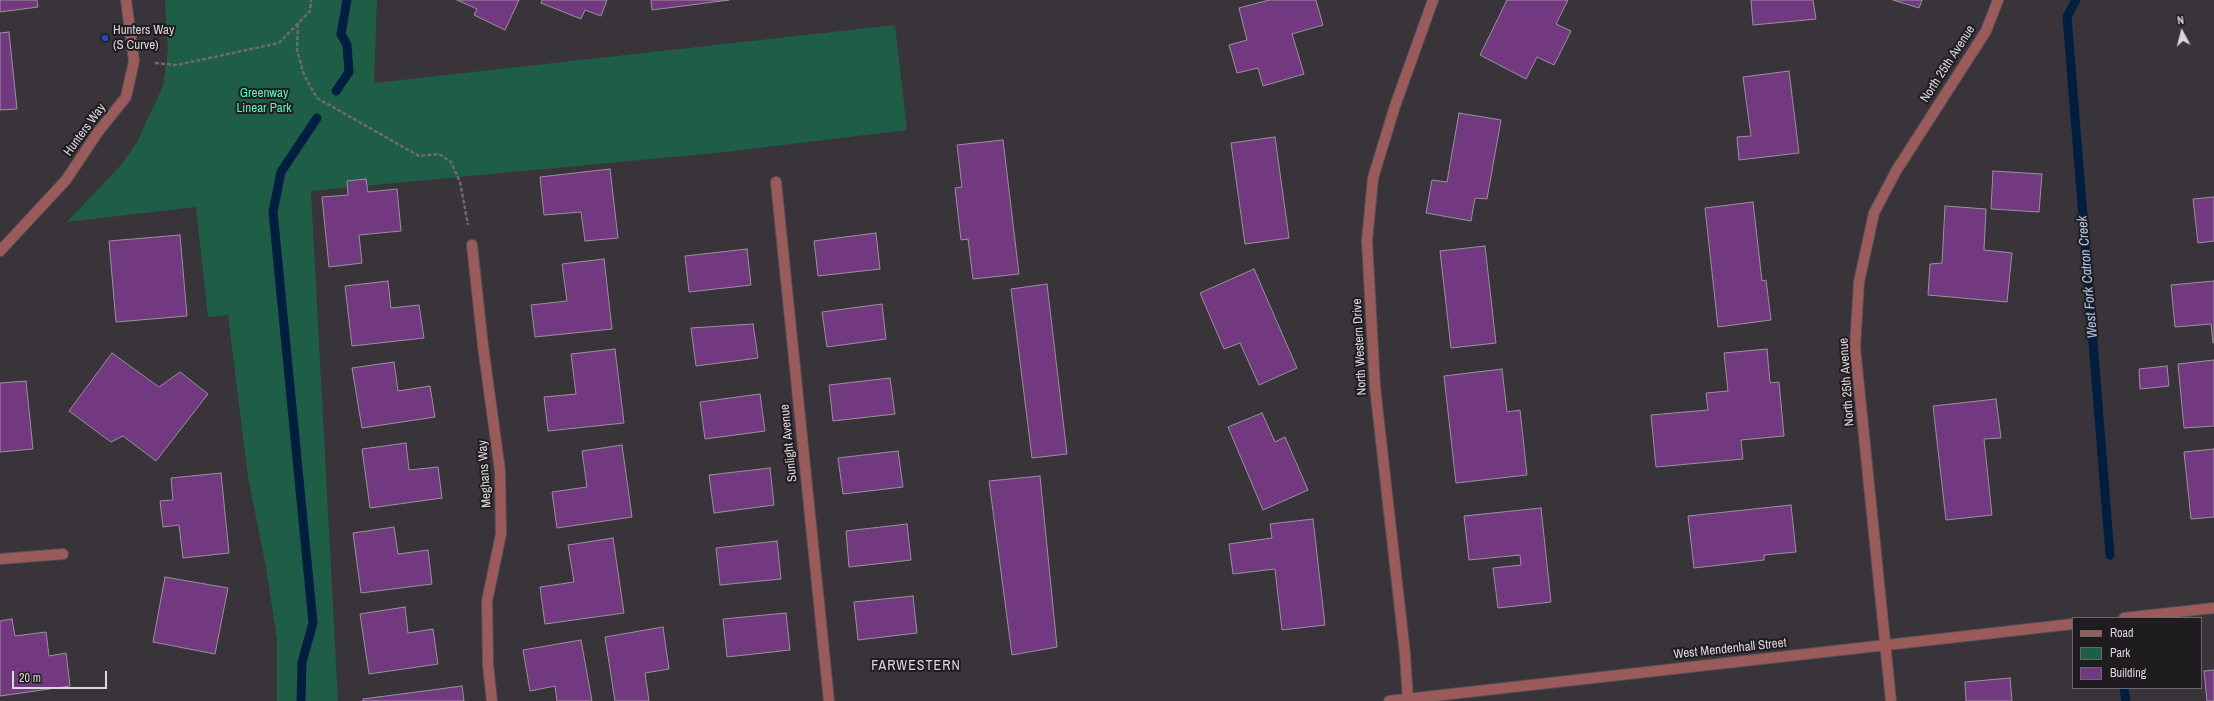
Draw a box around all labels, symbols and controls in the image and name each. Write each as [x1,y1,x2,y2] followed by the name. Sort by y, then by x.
[2162,12,2202,52] north arrow
[2176,13,2185,27] text: N
[113,23,174,54] place label: Hunters Way (S Curve)
[1917,23,1979,105] street label: North 25th Avenue
[100,33,110,43] marker: Hunters Way (S Curve)
[236,86,292,117] park label: Greenway Linear Park
[61,101,109,159] street label: Hunters Way
[2074,215,2102,339] water label: West Fork Catron Creek
[1350,298,1370,396] street label: North Western Drive
[1836,337,1858,427] street label: North 25th Avenue
[777,403,801,483] street label: Sunlight Avenue
[475,440,495,508] street label: Meghans Way
[2072,617,2202,689] legend
[2110,625,2134,641] text: Road
[1673,635,1787,663] street label: West Mendenhall Street
[2110,645,2130,661] text: Park
[871,658,961,674] district label: FARWESTERN
[14,663,109,689] scale bar
[2110,665,2146,681] text: Building
[19,670,41,686] text: 20 m

